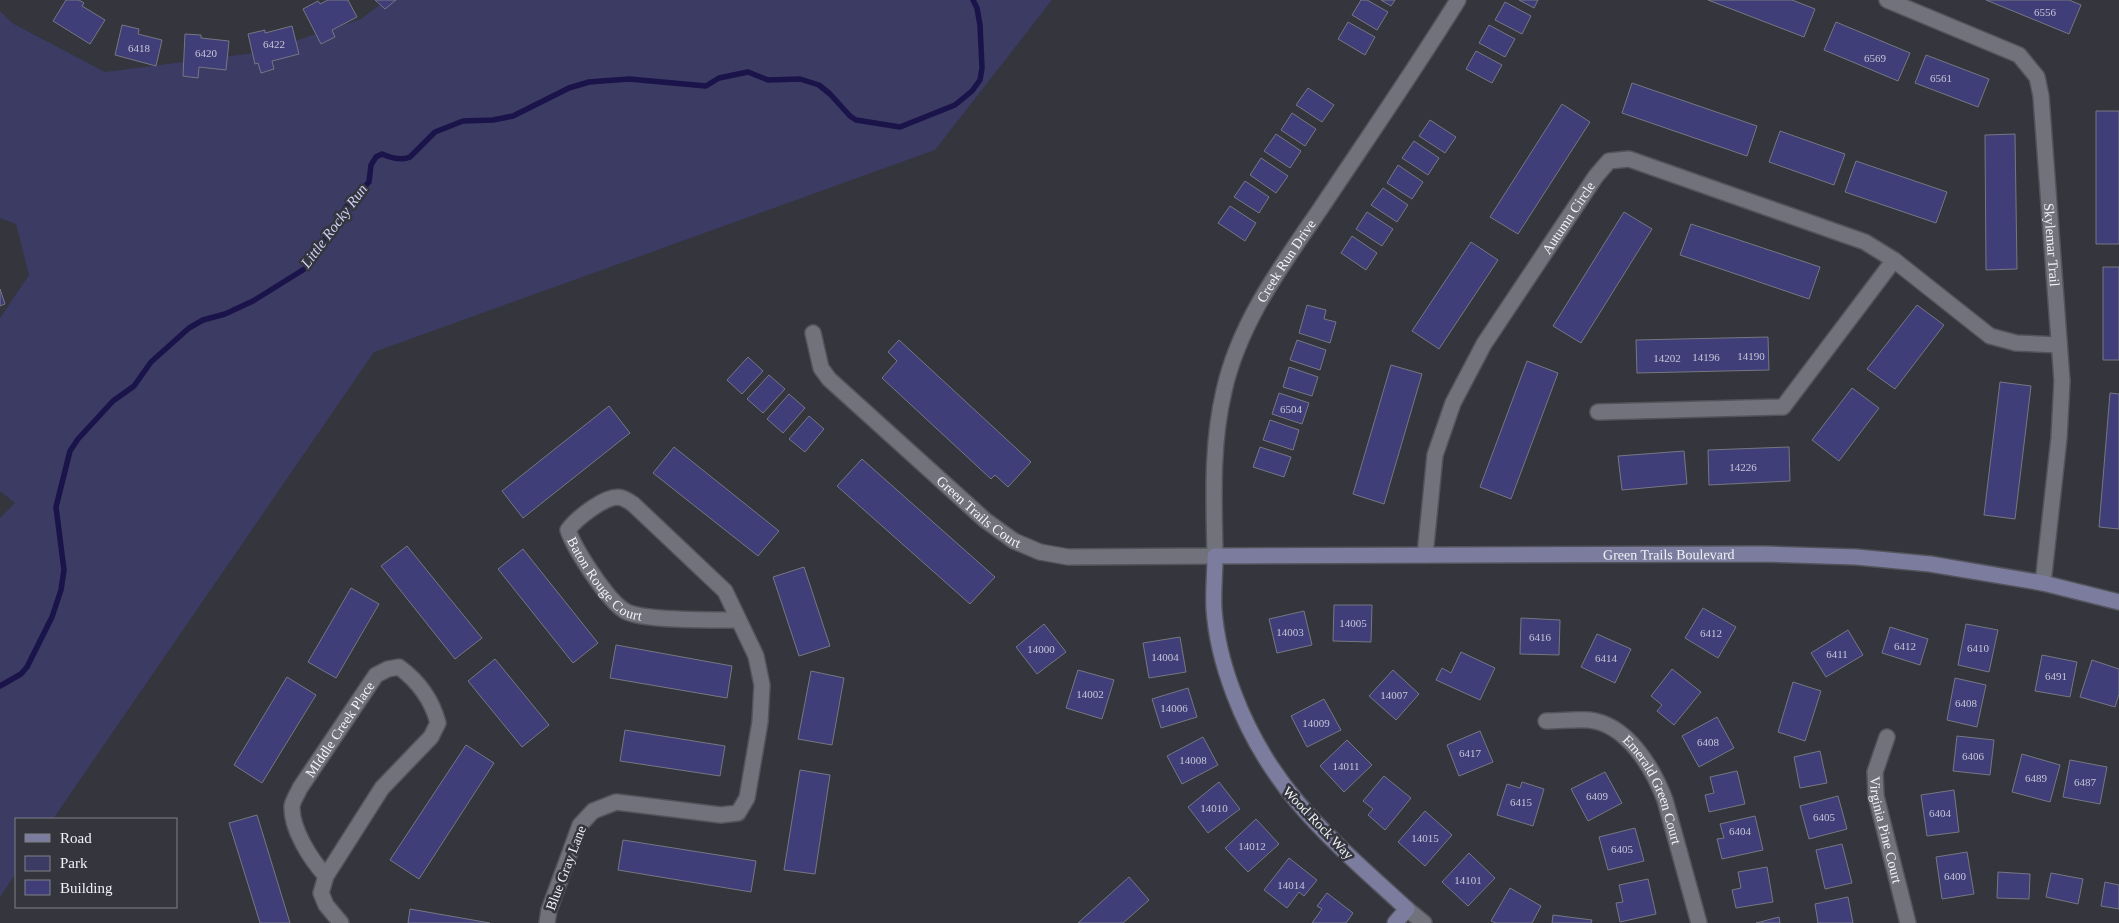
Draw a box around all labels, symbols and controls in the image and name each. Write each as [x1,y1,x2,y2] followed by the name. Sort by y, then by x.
[2034,6,2057,18] house number: 6556
[263,38,285,50] house number: 6422
[128,42,151,54] house number: 6418
[195,47,218,59] house number: 6420
[1864,52,1887,64] house number: 6569
[1930,72,1952,84] house number: 6561
[1539,179,1598,257] street label: Autumn Circle
[297,181,370,272] water label: Little Rocky Run
[2041,202,2063,287] street label: Skylemar Trail
[1254,217,1318,305] street label: Creek Run Drive
[1737,350,1765,362] house number: 14190
[1692,351,1720,363] house number: 14196
[1653,352,1681,364] house number: 14202
[1280,403,1303,415] house number: 6504
[1729,461,1757,473] house number: 14226
[934,473,1023,551] street label: Green Trails Court
[565,534,643,623] street label: Baton Rouge Court
[1603,547,1735,562] street label: Green Trails Boulevard
[1339,617,1367,629] house number: 14005
[1276,626,1304,638] house number: 14003
[1700,627,1722,639] house number: 6412
[1529,631,1552,643] house number: 6416
[1894,640,1916,652] house number: 6412
[1967,642,1990,654] house number: 6410
[1027,643,1055,655] house number: 14000
[1826,648,1848,660] house number: 6411
[1151,651,1179,663] house number: 14004
[1595,652,1618,664] house number: 6414
[2045,670,2067,682] house number: 6491
[302,679,377,780] street label: MIddle Creek Place
[1076,688,1104,700] house number: 14002
[1380,689,1408,701] house number: 14007
[1955,697,1978,709] house number: 6408
[1160,702,1188,714] house number: 14006
[1302,717,1330,729] house number: 14009
[1620,732,1684,846] street label: Emerald Green Court
[1697,736,1720,748] house number: 6408
[1459,747,1482,759] house number: 6417
[1962,750,1985,762] house number: 6406
[1179,754,1207,766] house number: 14008
[1332,760,1360,772] house number: 14011
[2025,772,2048,784] house number: 6489
[1868,776,1905,885] street label: Virginia Pine Court
[2074,776,2097,788] house number: 6487
[1280,784,1356,862] street label: Wood Rock Way
[1586,790,1609,802] house number: 6409
[1510,796,1533,808] house number: 6415
[1200,802,1228,814] house number: 14010
[1929,807,1952,819] house number: 6404
[1813,811,1836,823] house number: 6405
[15,818,178,908] legend
[543,824,589,912] street label: Blue Gray Lane
[1729,825,1752,837] house number: 6404
[60,830,92,846] text: Road
[1411,832,1439,844] house number: 14015
[1238,840,1266,852] house number: 14012
[1611,843,1634,855] house number: 6405
[60,855,88,871] text: Park
[1944,870,1967,882] house number: 6400
[1454,874,1482,886] house number: 14101
[1277,879,1305,891] house number: 14014
[60,880,113,896] text: Building

